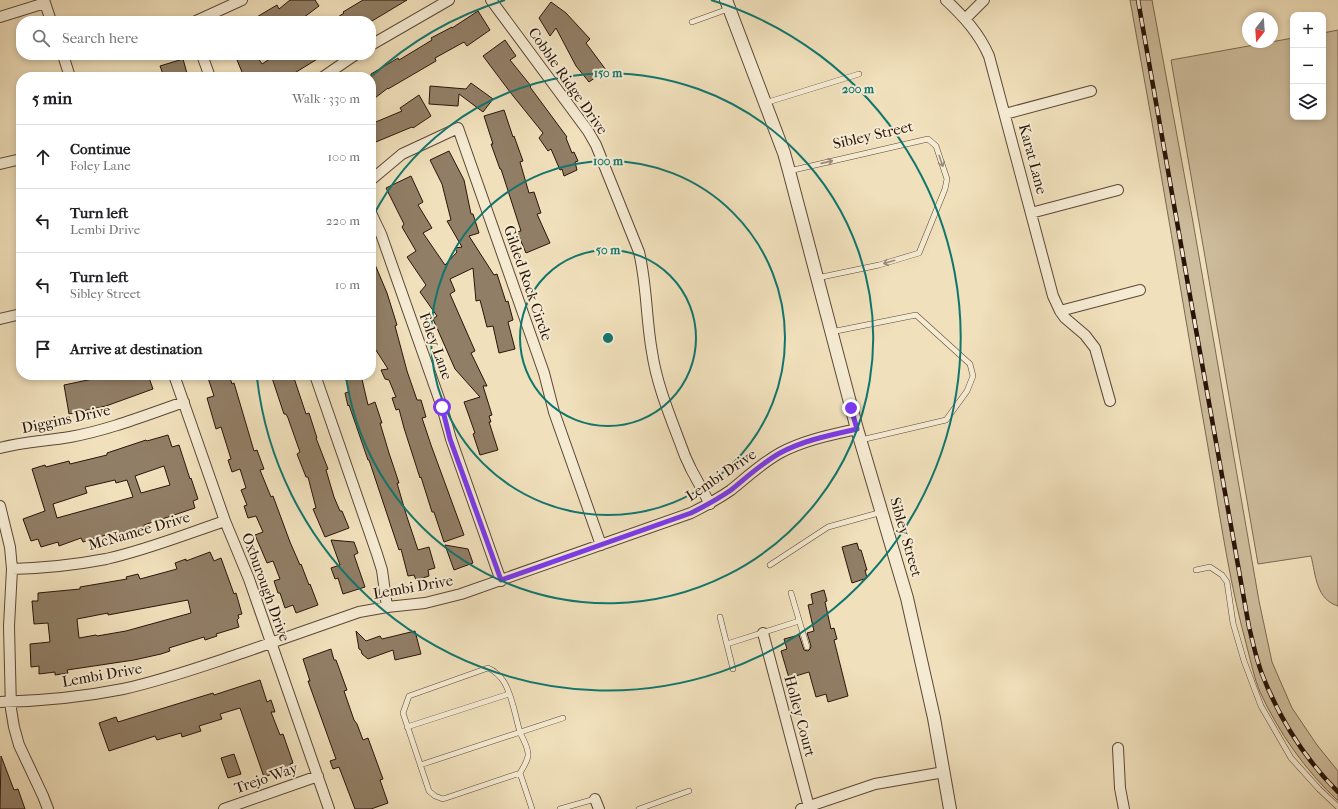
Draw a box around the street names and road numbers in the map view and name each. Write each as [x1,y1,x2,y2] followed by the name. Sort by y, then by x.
[524,24,612,138] street label: Cobble Ridge Drive
[831,117,915,153] street label: Sibley Street
[1015,122,1051,197] street label: Karat Lane
[500,223,556,344] street label: Gilded Rock Circle
[416,310,457,383] street label: Foley Lane
[20,401,113,437] street label: Diggins Drive
[682,445,760,505] street label: Lembi Drive
[886,495,926,579] street label: Sibley Street
[86,508,193,554] street label: McNamee Drive
[238,530,294,644] street label: Oxburough Drive
[372,571,455,603] street label: Lembi Drive
[61,659,144,691] street label: Lembi Drive
[780,673,820,759] street label: Holley Court
[232,758,301,797] street label: Trejo Way

